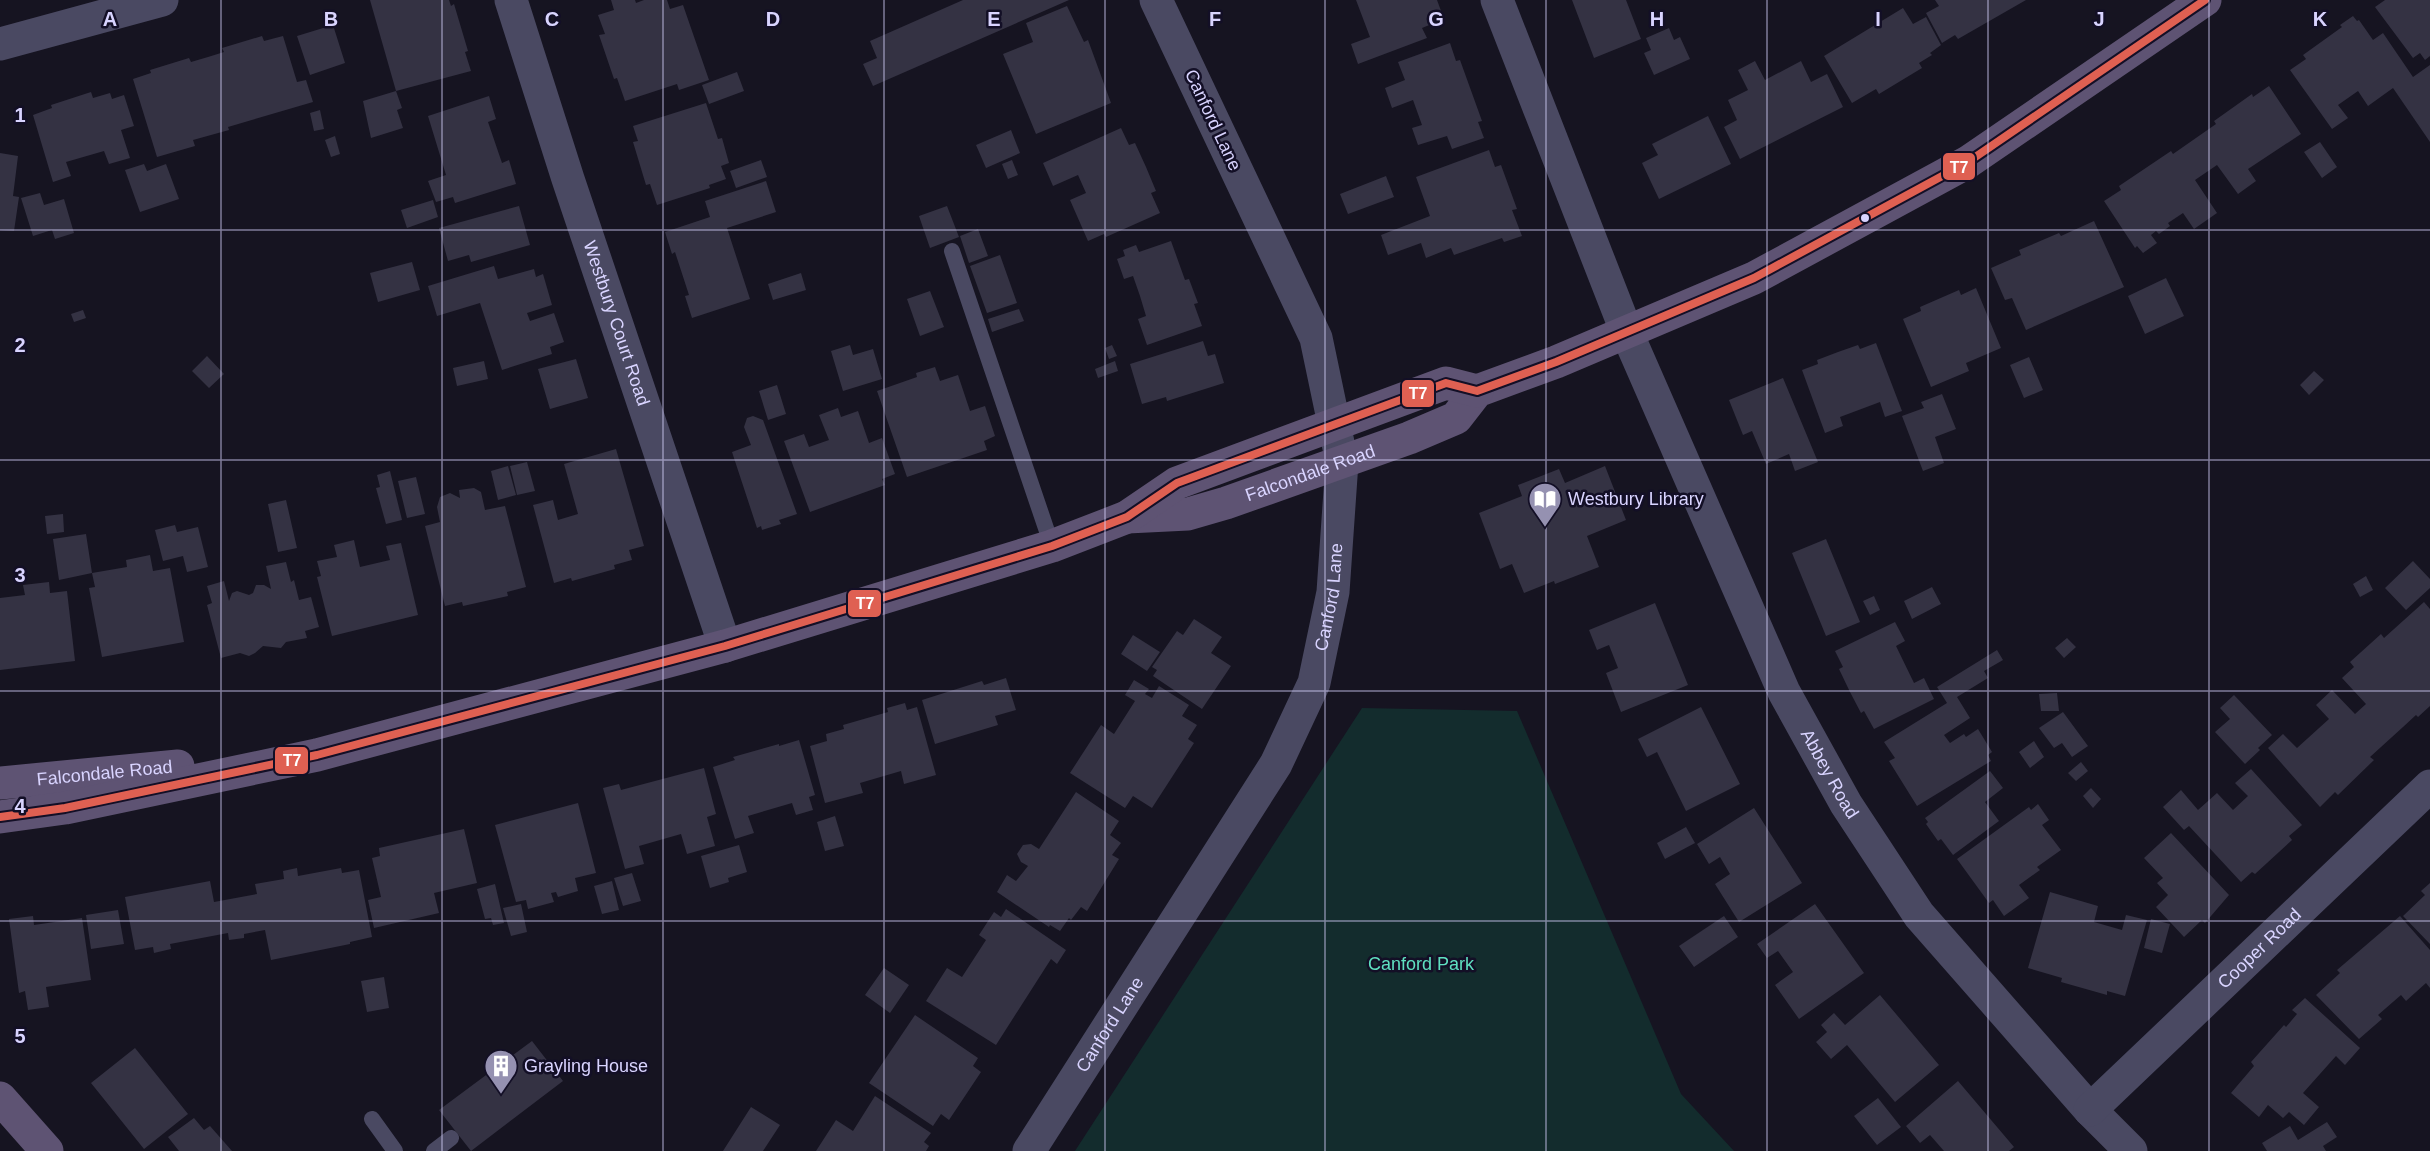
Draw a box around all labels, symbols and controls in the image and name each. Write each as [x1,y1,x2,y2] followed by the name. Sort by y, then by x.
[103,8,117,30] text: A
[324,8,338,30] text: B
[545,8,559,30] text: C
[766,8,780,30] text: D
[987,8,1001,30] text: E
[1209,8,1221,30] text: F
[1428,8,1444,30] text: G
[1650,8,1664,30] text: H
[1875,8,1881,30] text: I
[2093,8,2105,30] text: J
[2313,8,2328,30] text: K
[1181,66,1245,174] street label: Canford Lane
[14,104,26,126] text: 1
[1942,152,1976,181] line badge: T7
[1950,159,1968,176] text: T7
[1859,212,1871,224] unlabelled marker
[579,238,654,408] street label: Westbury Court Road
[14,334,26,356] text: 2
[1401,379,1435,408] line badge: T7
[1409,385,1427,402] text: T7
[1243,441,1378,505] street label: Falcondale Road
[1527,481,1563,528] library icon: Westbury Library
[1568,489,1704,509] place label: Westbury Library
[1311,542,1346,653] street label: Canford Lane
[14,564,26,586] text: 3
[847,589,882,618] line badge: T7
[856,595,874,612] text: T7
[1797,726,1863,822] street label: Abbey Road
[274,746,309,775] line badge: T7
[283,752,301,769] text: T7
[36,757,173,789] street label: Falcondale Road
[14,795,26,817] text: 4
[2214,904,2305,993] street label: Cooper Road
[1368,954,1475,974] park label: Canford Park
[1072,973,1147,1076] street label: Canford Lane
[14,1025,26,1047] text: 5
[483,1048,519,1095] building icon: Grayling House
[524,1056,648,1076] place label: Grayling House

